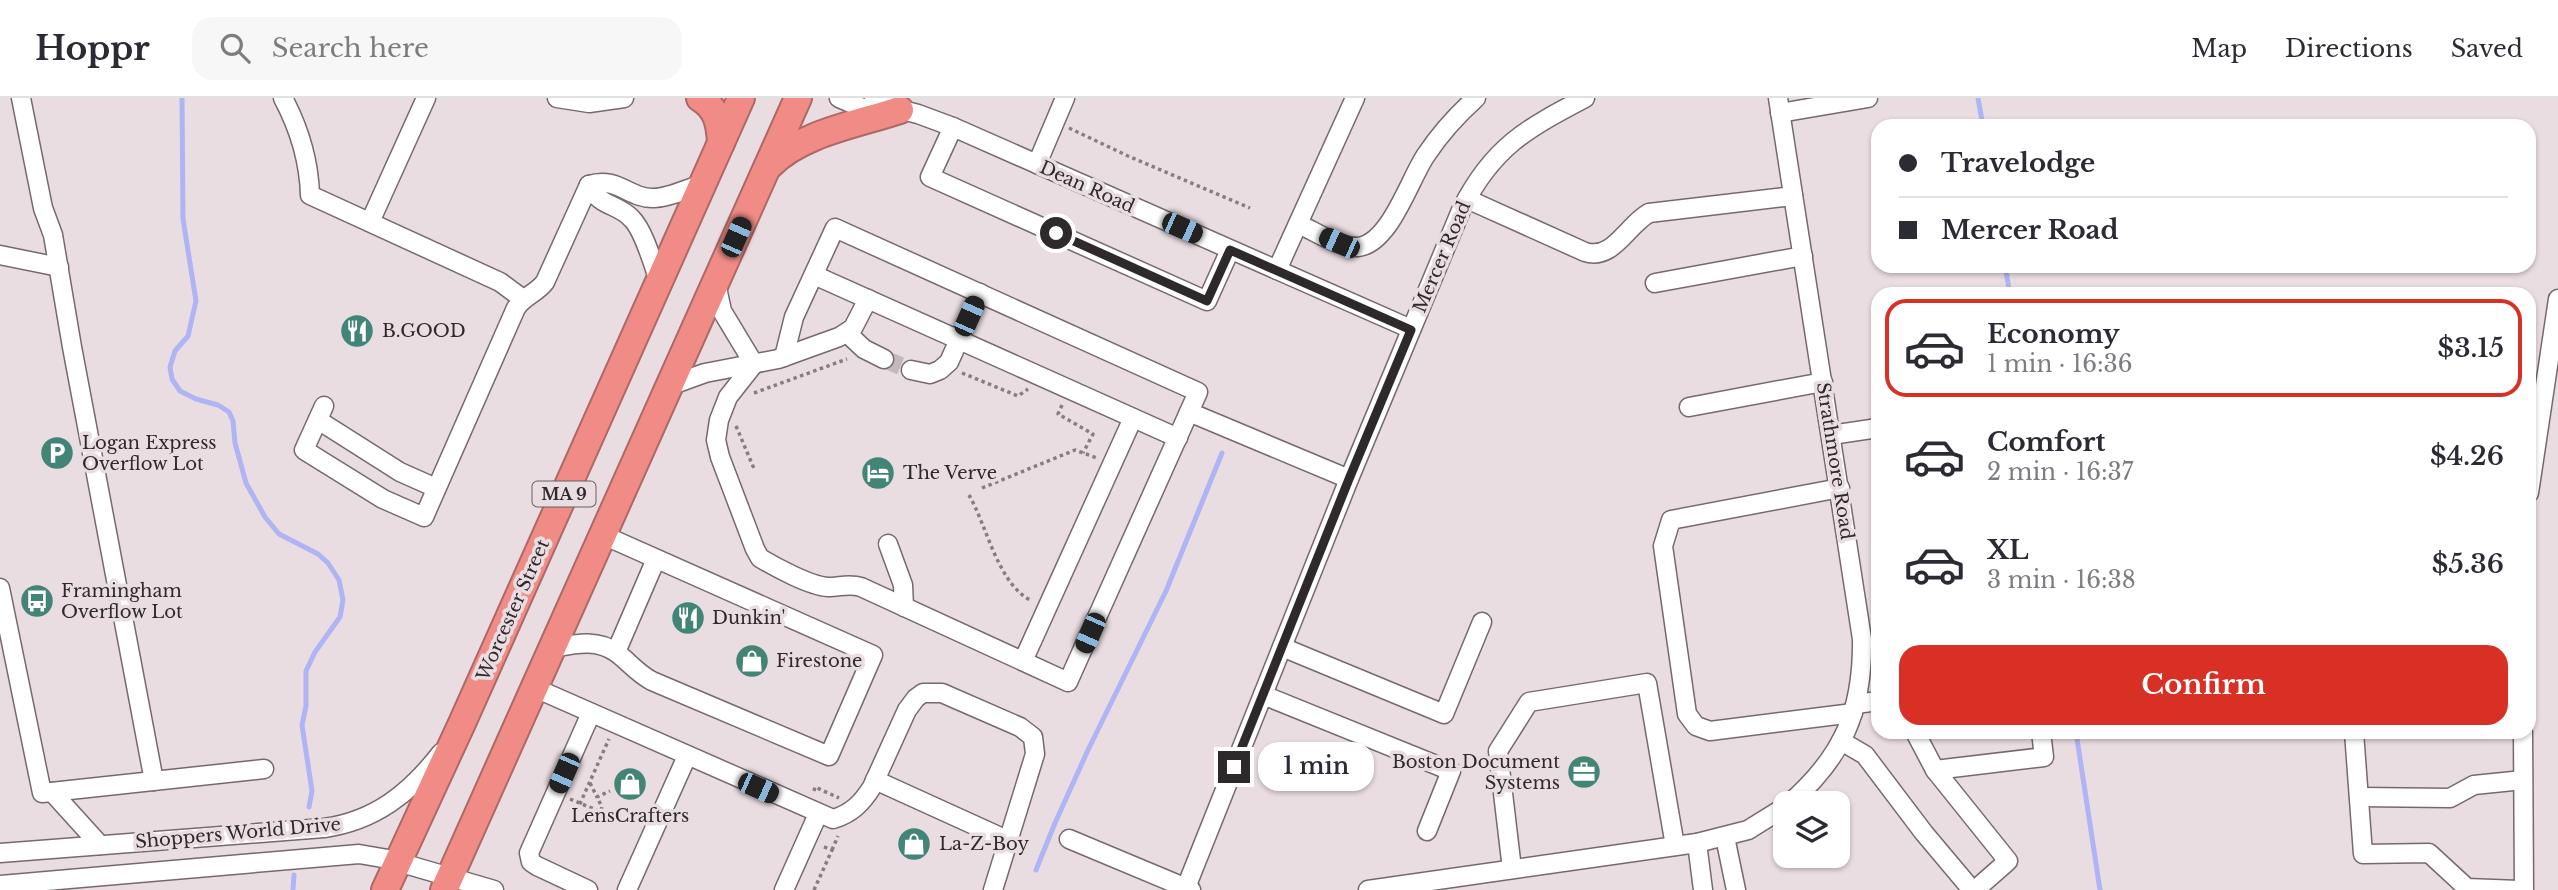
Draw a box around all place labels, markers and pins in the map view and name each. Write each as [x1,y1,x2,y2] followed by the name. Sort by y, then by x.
[338,312,376,350] restaurant icon: B.GOOD
[382,320,466,342] place label: B.GOOD
[82,432,216,475] place label: Logan Express Overflow Lot
[38,434,76,472] parking icon: Logan Express Overflow Lot
[859,454,897,492] hotel icon: The Verve
[903,462,997,484] place label: The Verve
[61,580,183,623] place label: Framingham Overflow Lot
[18,582,56,620] bus stop icon: Framingham Overflow Lot
[669,599,707,637] restaurant icon: Dunkin'
[712,607,786,629] place label: Dunkin'
[733,642,771,680] shop icon: Firestone
[776,650,862,672] place label: Firestone
[1392,751,1560,794] place label: Boston Document Systems
[1565,753,1603,791] office icon: Boston Document Systems
[611,765,649,803] shop icon: LensCrafters
[571,805,689,827] place label: LensCrafters
[895,825,933,863] shop icon: La-Z-Boy
[939,833,1029,855] place label: La-Z-Boy

